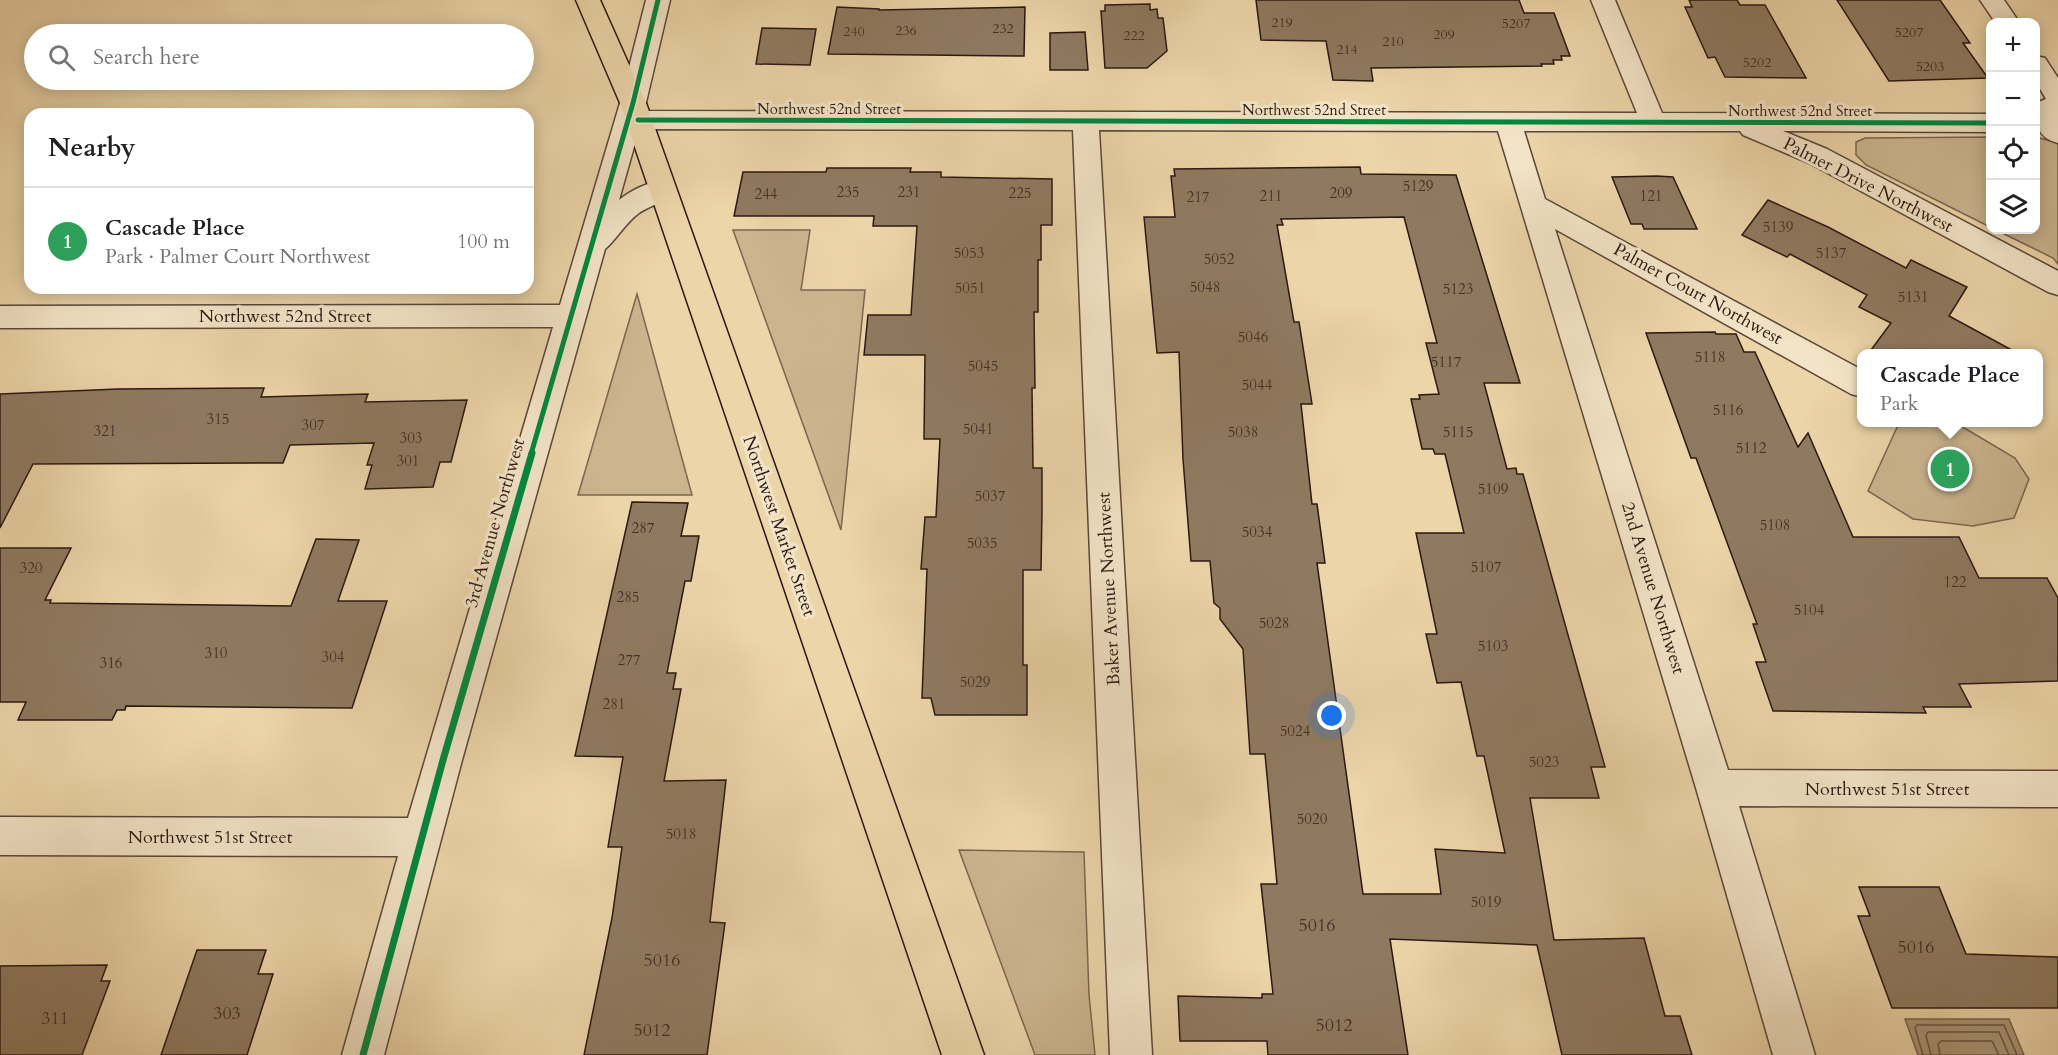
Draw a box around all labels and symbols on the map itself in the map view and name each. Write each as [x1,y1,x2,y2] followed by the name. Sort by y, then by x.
[1271,13,1293,32] house number: 219
[1502,14,1530,33] house number: 5207
[992,19,1014,38] house number: 232
[895,21,917,40] house number: 236
[843,22,865,41] house number: 240
[1895,23,1923,42] house number: 5207
[1433,25,1455,44] house number: 209
[1123,26,1145,45] house number: 222
[1382,32,1404,51] house number: 210
[1336,40,1358,59] house number: 214
[1743,53,1771,72] house number: 5202
[1916,57,1944,76] house number: 5203
[757,99,901,119] street label: Northwest 52nd Street
[1242,100,1386,120] street label: Northwest 52nd Street
[1728,101,1872,121] street label: Northwest 52nd Street
[1779,131,1958,239] street label: Palmer Drive Northwest
[1403,176,1434,196] house number: 5129
[836,182,860,202] house number: 235
[897,182,921,202] house number: 231
[1008,183,1032,203] house number: 225
[1329,183,1353,203] house number: 209
[754,184,778,204] house number: 244
[1259,186,1283,206] house number: 211
[1639,186,1663,206] house number: 121
[1186,187,1210,207] house number: 217
[1763,217,1794,237] house number: 5139
[1609,237,1787,351] street label: Palmer Court Northwest
[954,243,984,263] house number: 5053
[1816,243,1847,263] house number: 5137
[1204,249,1235,269] house number: 5052
[1190,277,1220,297] house number: 5048
[955,278,985,298] house number: 5051
[1443,279,1473,299] house number: 5123
[1898,287,1928,307] house number: 5131
[199,304,372,329] street label: Northwest 52nd Street
[1238,327,1269,347] house number: 5046
[1695,347,1725,367] house number: 5118
[1431,352,1462,372] house number: 5117
[968,356,998,376] house number: 5045
[1242,375,1273,395] house number: 5044
[1713,400,1744,420] house number: 5116
[206,409,230,429] house number: 315
[301,415,325,435] house number: 307
[963,419,993,439] house number: 5041
[93,421,117,441] house number: 321
[1228,422,1258,442] house number: 5038
[1443,422,1473,442] house number: 5115
[399,428,423,448] house number: 303
[736,432,822,620] street label: Northwest Market Street
[459,435,531,611] street label: 3rd Avenue Northwest
[1736,438,1767,458] house number: 5112
[1930,446,1970,492] pin: 1
[396,451,420,471] house number: 301
[1478,479,1509,499] house number: 5109
[975,486,1006,506] house number: 5037
[1091,491,1127,686] street label: Baker Avenue Northwest
[1615,499,1691,677] street label: 2nd Avenue Northwest
[1760,515,1790,535] house number: 5108
[631,518,655,538] house number: 287
[1242,522,1273,542] house number: 5034
[967,533,997,553] house number: 5035
[1471,557,1502,577] house number: 5107
[19,558,43,578] house number: 320
[1943,572,1967,592] house number: 122
[616,587,640,607] house number: 285
[1794,600,1825,620] house number: 5104
[1259,613,1289,633] house number: 5028
[1478,636,1508,656] house number: 5103
[204,643,228,663] house number: 310
[321,647,345,667] house number: 304
[617,650,641,670] house number: 277
[99,653,123,673] house number: 316
[960,672,991,692] house number: 5029
[602,694,626,714] house number: 281
[1317,701,1346,730] your location
[1280,721,1311,741] house number: 5024
[1529,752,1559,772] house number: 5023
[1805,777,1970,802] street label: Northwest 51st Street
[1297,809,1328,829] house number: 5020
[666,824,696,844] house number: 5018
[128,825,293,850] street label: Northwest 51st Street
[1471,892,1502,912] house number: 5019
[1299,913,1335,938] house number: 5016
[1898,935,1934,960] house number: 5016
[644,948,680,973] house number: 5016
[213,1001,241,1026] house number: 303
[41,1006,69,1031] house number: 311
[1316,1013,1352,1038] house number: 5012
[634,1018,670,1043] house number: 5012

